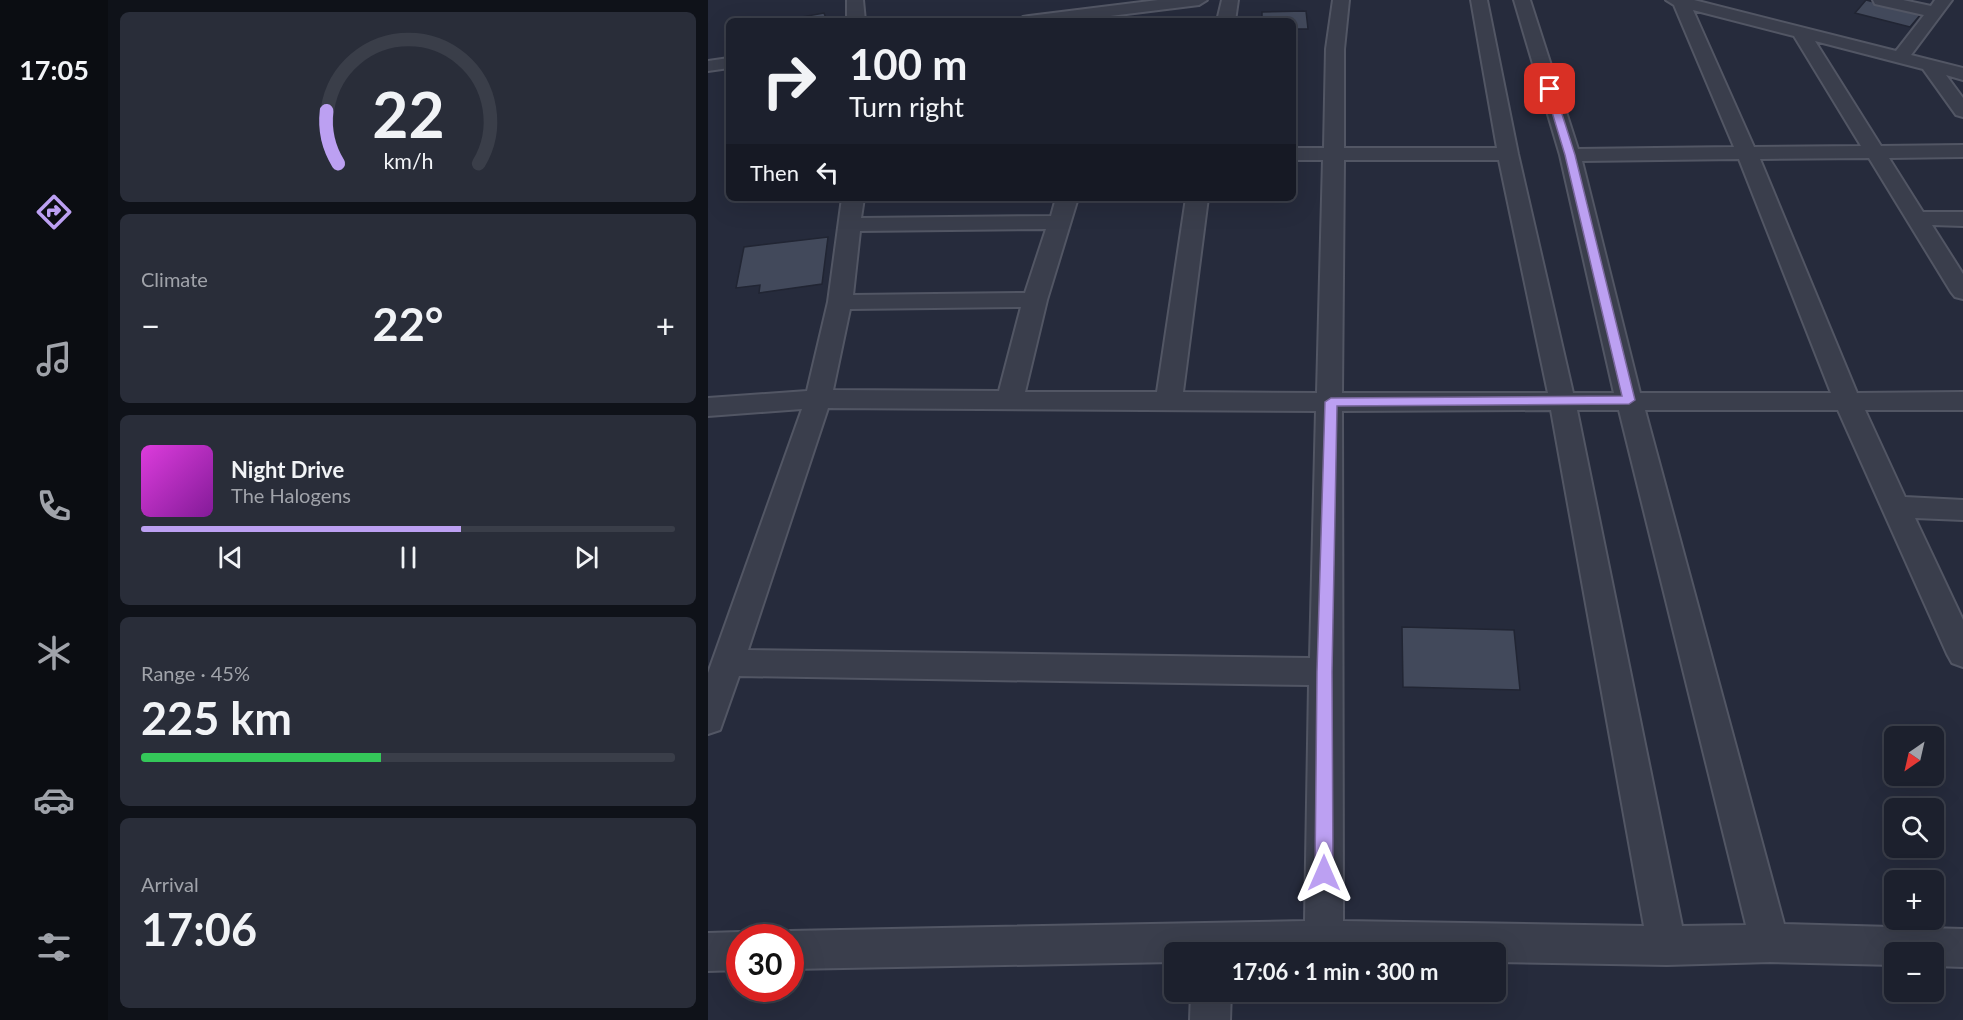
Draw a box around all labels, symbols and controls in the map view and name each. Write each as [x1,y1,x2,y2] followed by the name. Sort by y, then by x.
[849,39,967,89] text: 100 m
[750,42,828,120] icon: right
[19,53,89,86] text: 17:05
[1524,63,1575,114] pin
[1533,72,1566,105] icon: arrive
[372,76,444,151] text: 22
[849,90,964,123] text: Turn right
[383,148,433,174] text: km/h
[811,156,844,189] icon: left
[750,159,799,186] text: Then
[33,191,75,233] icon: directions
[141,267,208,291] text: Climate
[373,297,443,351] text: 22°
[141,305,160,345] text: −
[656,305,675,345] text: +
[33,338,75,380] icon: music
[231,456,344,483] text: Night Drive
[231,483,351,507] text: The Halogens
[33,485,75,527] icon: phone
[214,541,247,574] icon: previous
[392,541,425,574] icon: pause
[570,541,603,574] icon: next
[33,632,75,674] icon: climate
[141,661,250,685] text: Range · 45%
[141,691,292,745] text: 225 km
[1884,726,1944,786] north arrow
[1884,726,1944,1002] map controls
[33,779,75,821] icon: car
[1884,798,1944,858] button: search
[1292,841,1356,905] position arrow
[1884,870,1944,930] button: +
[141,872,199,896] text: Arrival
[141,902,257,956] text: 17:06
[726,924,804,1002] speed limit sign: 30
[33,926,75,968] icon: filters
[1884,942,1944,1002] button: −
[1232,958,1438,985] text: 17:06 · 1 min · 300 m

